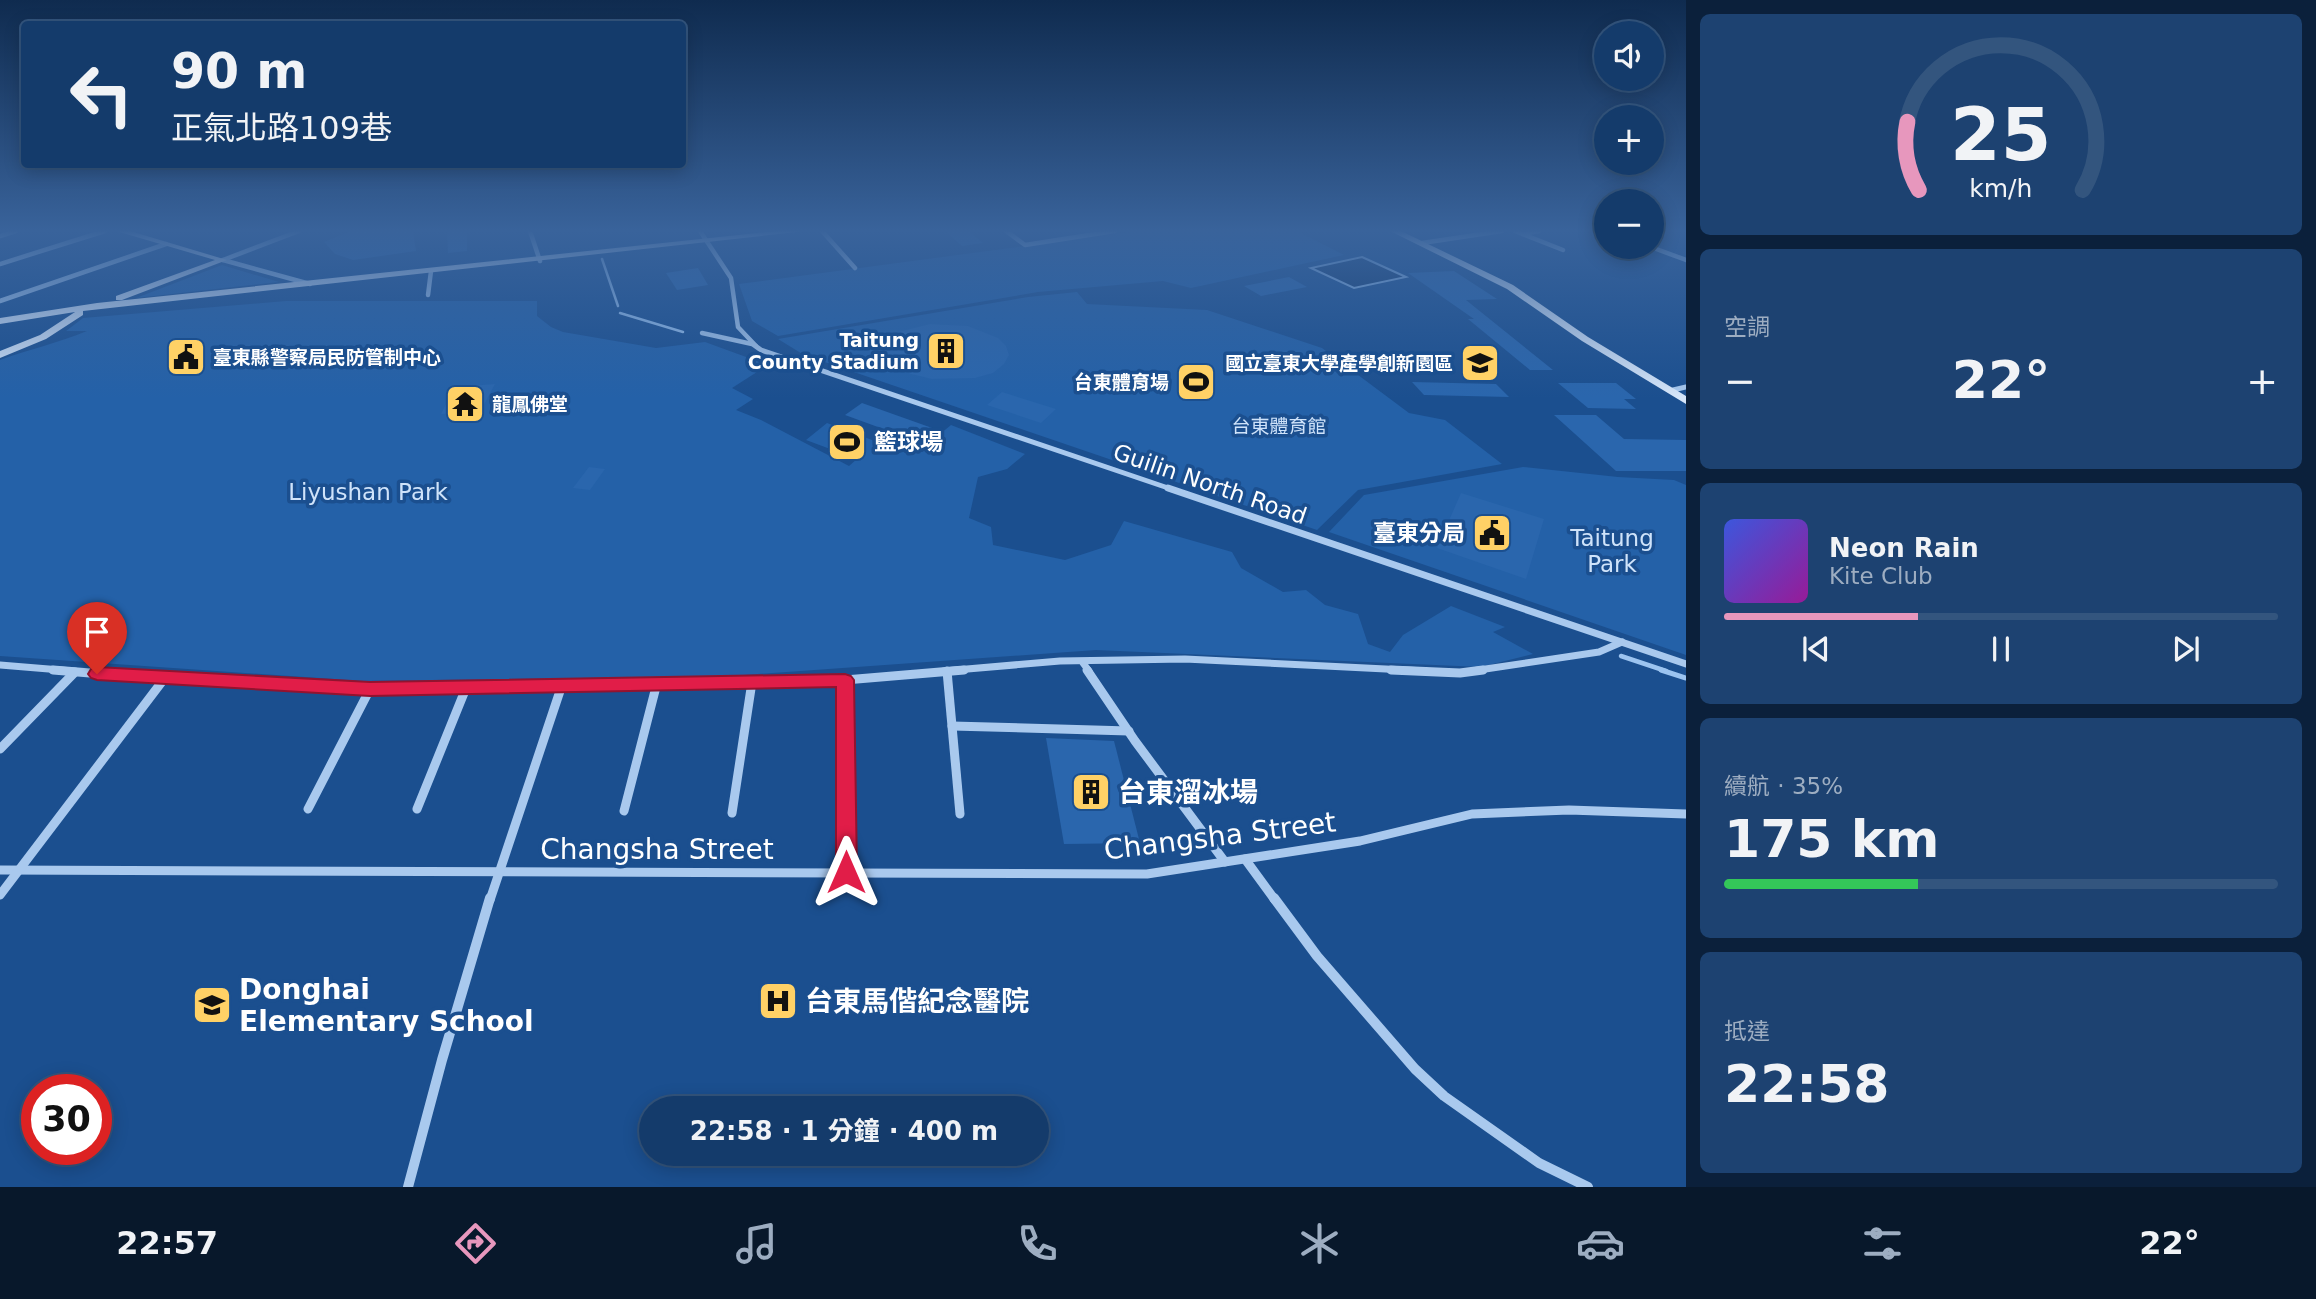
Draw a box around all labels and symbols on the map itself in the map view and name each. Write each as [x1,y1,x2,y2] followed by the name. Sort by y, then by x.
[748,329,919,373] place label: Taitung County Stadium
[925,330,967,372] building icon: Taitung County Stadium
[165,336,207,378] public building icon: 臺東縣警察局民防管制中心
[1459,342,1501,384] school or university icon: 國立臺東大學產學創新園區
[213,346,441,368] place label: 臺東縣警察局民防管制中心
[1225,352,1453,374] place label: 國立臺東大學產學創新園區
[1175,361,1217,403] sports icon: 台東體育場
[1074,371,1169,393] place label: 台東體育場
[444,383,486,425] temple icon: 龍鳳佛堂
[492,393,568,415] place label: 龍鳳佛堂
[1231,415,1327,437] park label: 台東體育館
[826,421,868,463] sports icon: 籃球場
[874,429,943,455] place label: 籃球場
[1110,439,1310,529] street label: Guilin North Road
[288,479,448,505] park label: Liyushan Park
[1471,512,1513,554] public building icon: 臺東分局
[1373,520,1465,546] place label: 臺東分局
[1569,525,1654,577] park label: Taitung Park
[67,602,127,674] pin
[1070,771,1112,813] building icon: 台東溜冰場
[1118,776,1258,809] place label: 台東溜冰場
[1102,805,1338,867] street label: Changsha Street
[540,833,774,866] street label: Changsha Street
[809,835,883,909] position arrow
[239,973,534,1038] place label: Donghai Elementary School
[757,980,799,1022] hospital icon: 台東馬偕紀念醫院
[191,984,233,1026] school or university icon: Donghai Elementary School
[805,985,1029,1018] place label: 台東馬偕紀念醫院
[21,1074,112,1165] speed limit sign: 30

